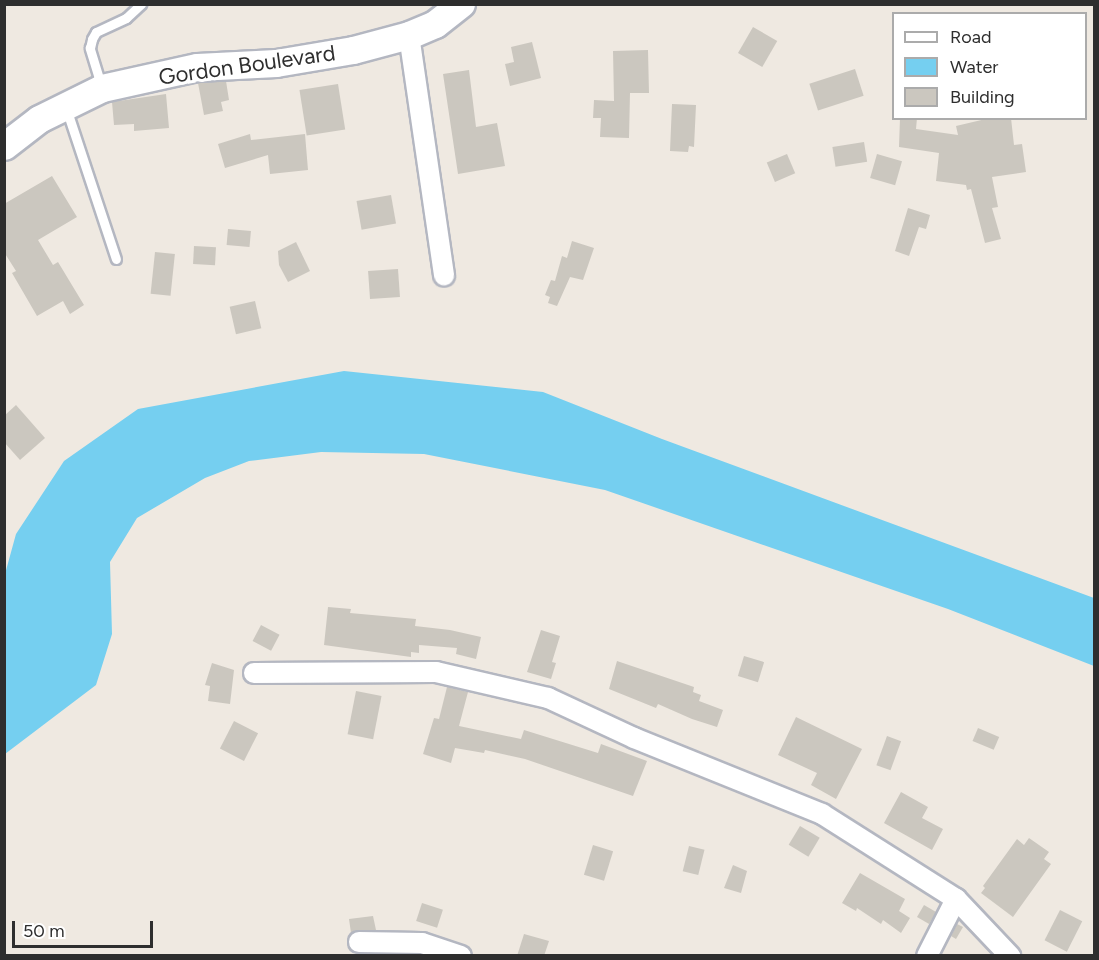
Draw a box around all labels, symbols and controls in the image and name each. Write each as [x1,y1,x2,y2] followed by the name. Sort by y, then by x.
[892,12,1087,120] legend
[950,26,991,48] text: Road
[157,40,337,90] street label: Gordon Boulevard
[950,56,998,78] text: Water
[950,86,1015,108] text: Building
[15,909,156,947] scale bar
[23,920,65,942] text: 50 m

